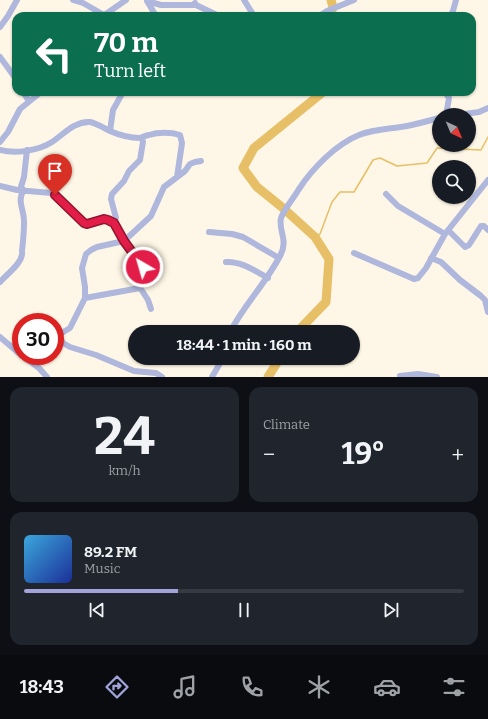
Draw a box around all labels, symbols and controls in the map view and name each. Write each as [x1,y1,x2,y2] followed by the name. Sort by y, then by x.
[94,26,158,59] text: 70 m
[28,28,80,80] icon: left
[94,60,166,82] text: Turn left
[432,108,476,152] north arrow
[432,108,476,204] map controls
[38,154,72,195] pin
[44,160,66,182] icon: arrive
[432,160,476,204] button: search
[122,246,164,288] position arrow
[12,313,64,365] speed limit sign: 30
[176,336,312,354] text: 18:44 · 1 min · 160 m
[94,405,155,468] text: 24
[263,417,310,432] text: Climate
[341,436,385,472] text: 19°
[263,441,275,468] text: −
[451,441,464,468] text: +
[108,463,141,478] text: km/h
[84,543,137,561] text: 89.2 FM
[84,561,120,576] text: Music
[86,599,108,621] icon: previous
[233,599,255,621] icon: pause
[380,599,402,621] icon: next
[103,673,131,701] icon: directions
[171,673,199,701] icon: music
[238,673,266,701] icon: phone
[305,673,333,701] icon: climate
[373,673,401,701] icon: car
[440,673,468,701] icon: filters
[20,676,64,698] text: 18:43

